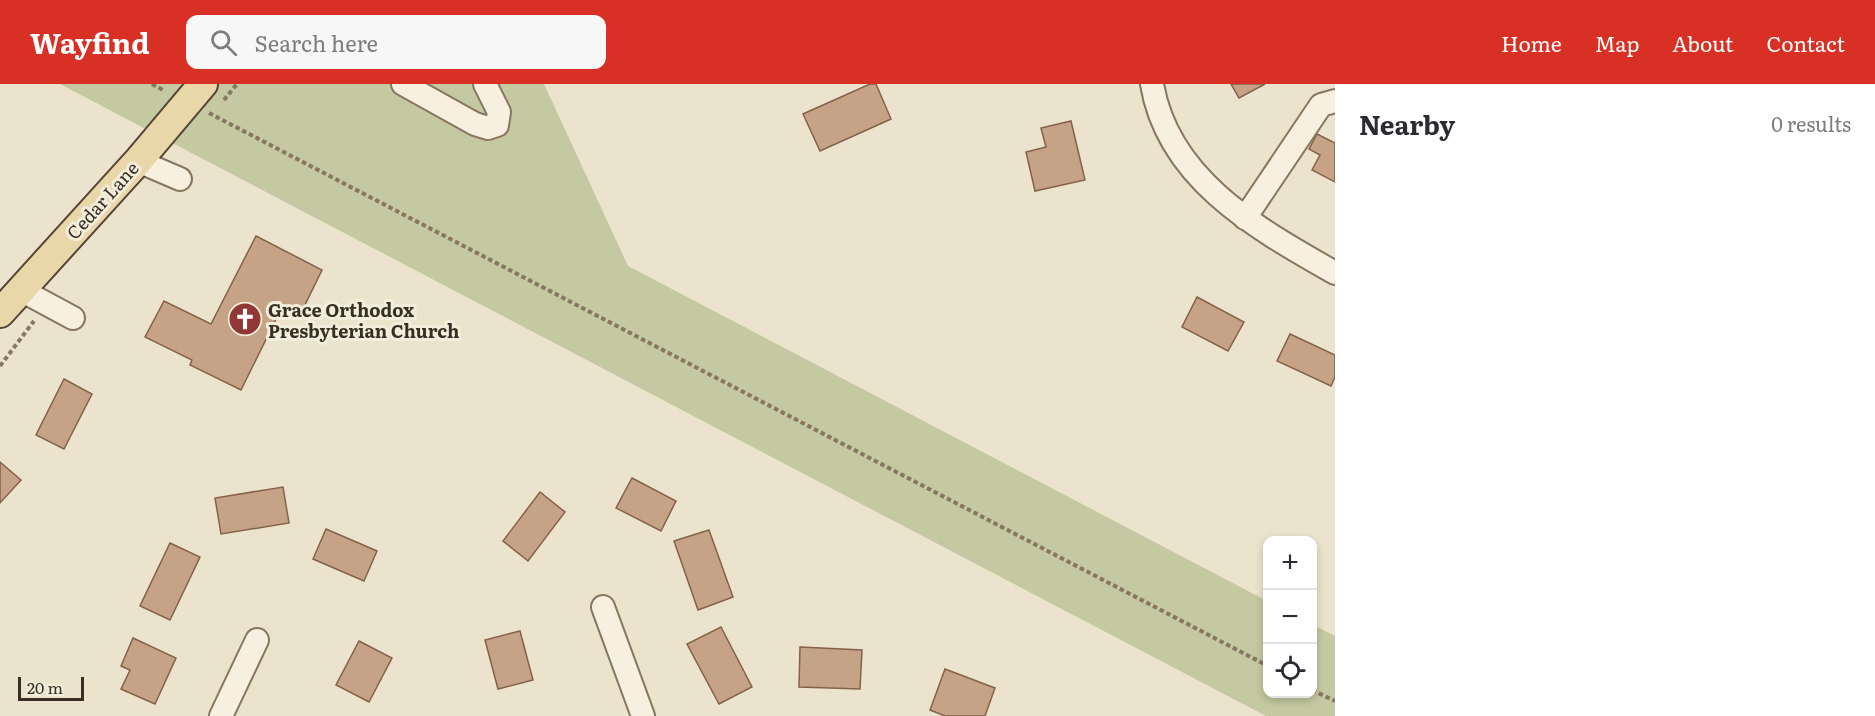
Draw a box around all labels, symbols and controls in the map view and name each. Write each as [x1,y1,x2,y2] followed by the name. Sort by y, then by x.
[186,15,606,69] search box
[30,21,150,63] text: Wayfind
[207,26,240,59] icon: search
[255,26,378,59] text: Search here
[1501,27,1562,58] text: Home
[1595,27,1639,58] text: Map
[1672,27,1734,58] text: About
[1767,27,1845,58] text: Contact
[1359,104,1455,143] text: Nearby
[1771,108,1851,138] text: 0 results
[60,155,144,245] street label: Cedar Lane
[268,296,459,344] place label: Grace Orthodox Presbyterian Church
[227,301,263,337] church icon: Grace Orthodox Presbyterian Church
[1263,536,1317,698] map controls
[1263,536,1317,590] button: +
[1263,590,1317,644] button: −
[1263,644,1317,698] button: locate
[18,674,84,702] scale bar
[27,675,63,699] text: 20 m

